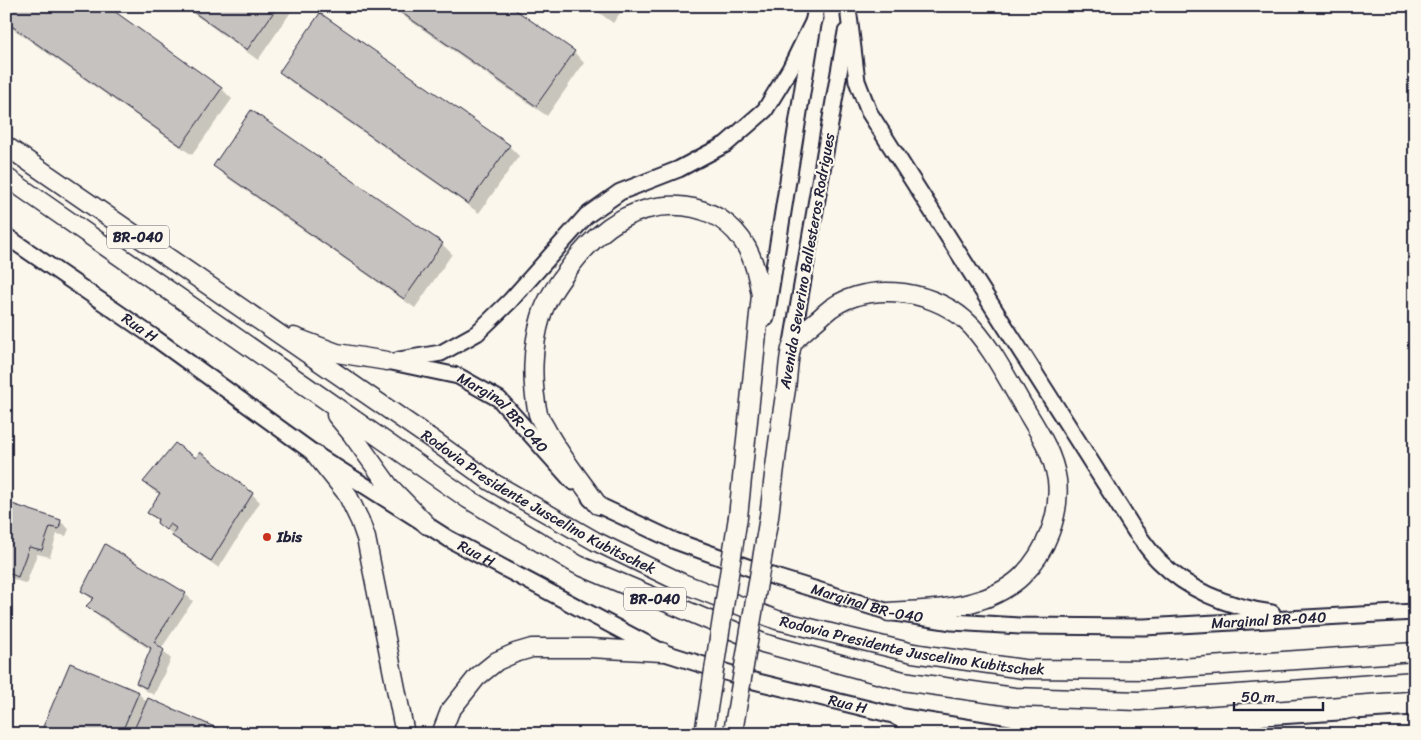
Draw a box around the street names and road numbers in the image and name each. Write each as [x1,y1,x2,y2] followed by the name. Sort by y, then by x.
[772,131,842,392] street label: Avenida Severino Ballesteros Rodrigues
[107,226,169,248] road number: BR-040
[116,306,164,350] street label: Rua H
[452,365,555,459] street label: Marginal BR-040
[416,422,660,581] street label: Rodovia Presidente Juscelino Kubitschek
[453,533,500,574] street label: Rua H
[808,576,925,630] street label: Marginal BR-040
[624,588,686,610] road number: BR-040
[1210,604,1327,636] street label: Marginal BR-040
[777,608,1045,682] street label: Rodovia Presidente Juscelino Kubitschek
[826,687,870,721] street label: Rua H

